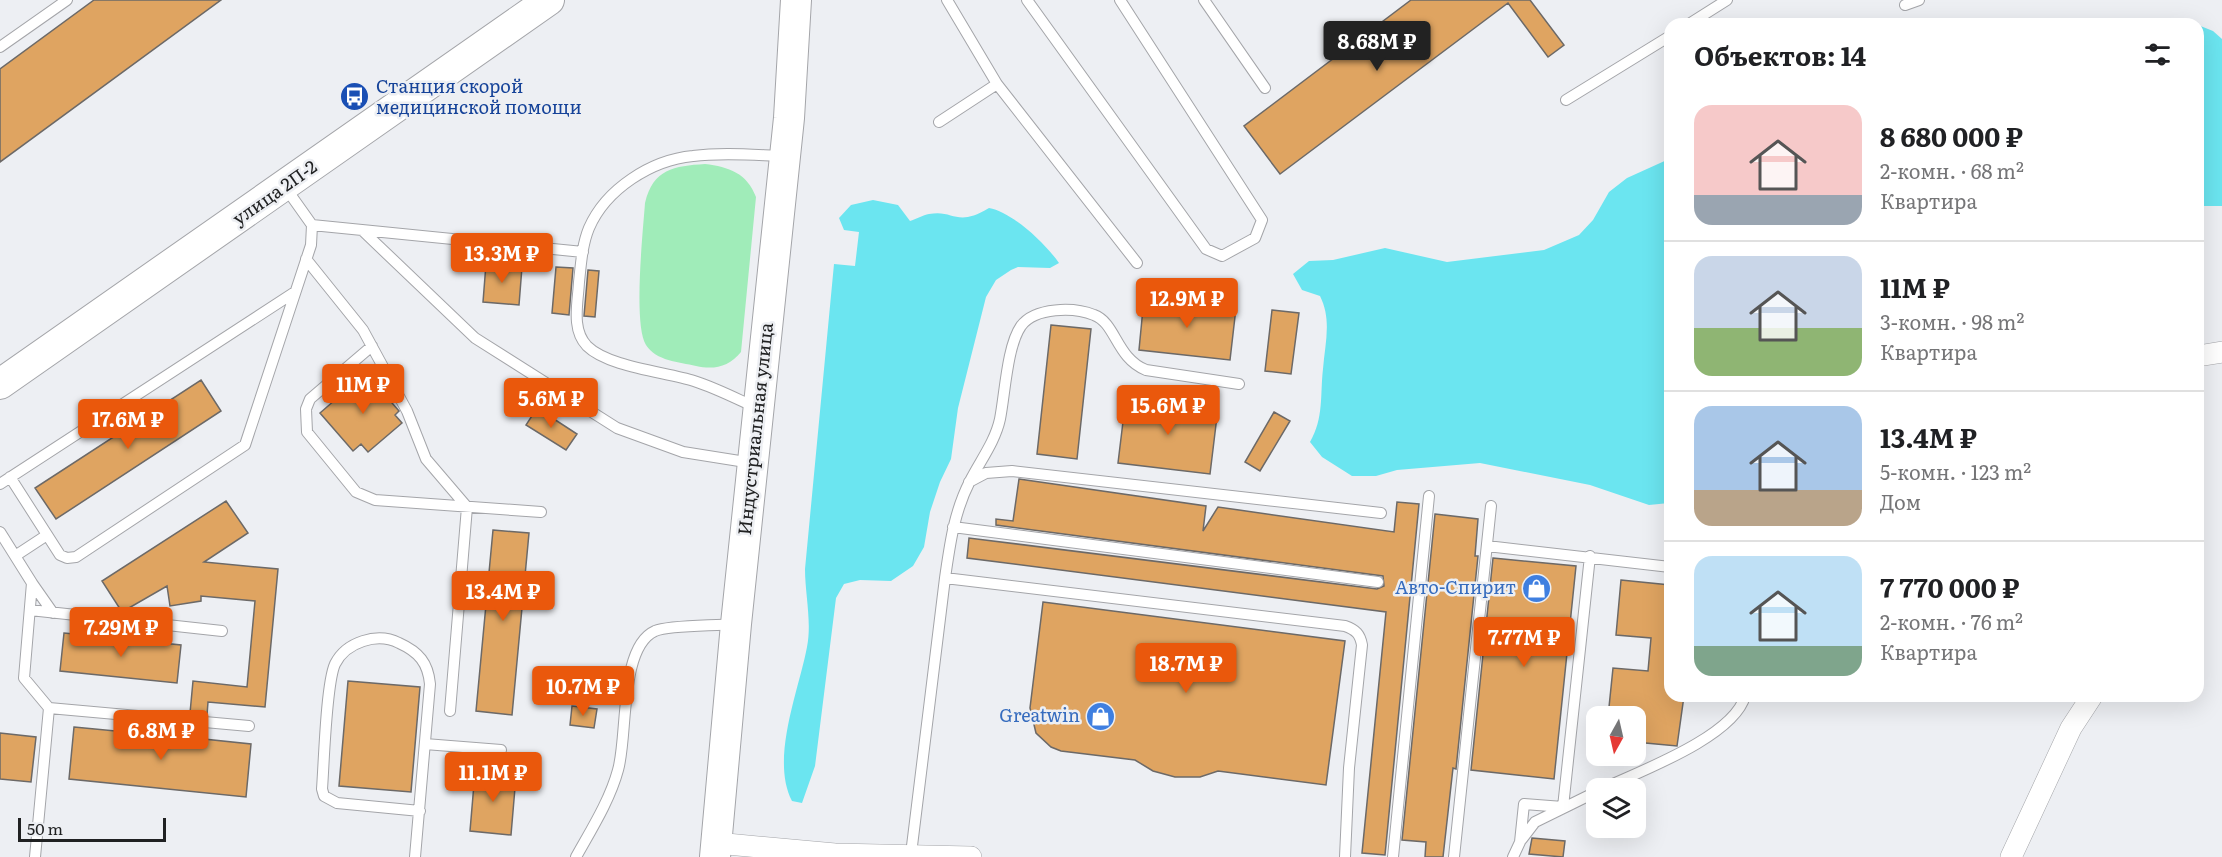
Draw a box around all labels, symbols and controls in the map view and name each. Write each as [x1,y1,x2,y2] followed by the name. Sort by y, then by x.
[1322,21,1432,72] pin: 8.68M ₽
[1338,25,1416,55] text: 8.68M ₽
[1694,35,1866,74] text: Объектов: 14
[2141,38,2174,71] icon: filters
[376,72,582,120] place label: Станция скорой медицинской помощи
[339,81,371,113] bus stop icon: Станция скорой медицинской помощи
[1880,116,2023,155] text: 8 680 000 ₽
[1742,129,1814,201] icon: home
[226,153,322,231] street label: улица 2П-2
[1880,155,2024,185] text: 2-комн. · 68 m²
[1880,185,1977,215] text: Квартира
[447,233,557,284] pin: 13.3M ₽
[465,237,539,267] text: 13.3M ₽
[1880,267,1950,306] text: 11M ₽
[1132,278,1242,329] pin: 12.9M ₽
[1742,280,1814,352] icon: home
[1150,282,1224,312] text: 12.9M ₽
[1880,306,2024,336] text: 3-комн. · 98 m²
[730,321,779,536] street label: Индустриальная улица
[1880,336,1977,366] text: Квартира
[321,364,405,415] pin: 11M ₽
[336,368,390,398] text: 11M ₽
[502,378,600,429] pin: 5.6M ₽
[518,382,584,412] text: 5.6M ₽
[1113,385,1223,436] pin: 15.6M ₽
[1131,389,1205,419] text: 15.6M ₽
[73,399,183,450] pin: 17.6M ₽
[92,403,164,433] text: 17.6M ₽
[1880,417,1977,456] text: 13.4M ₽
[1742,430,1814,502] icon: home
[1880,456,2031,486] text: 5-комн. · 123 m²
[1880,486,1921,516] text: Дом
[1880,567,2019,606] text: 7 770 000 ₽
[448,571,558,622] pin: 13.4M ₽
[1521,572,1553,604] shop icon: Авто-Спирит
[1395,573,1516,600] place label: Авто-Спирит
[466,575,540,605] text: 13.4M ₽
[1742,580,1814,652] icon: home
[1880,606,2023,636] text: 2-комн. · 76 m²
[66,607,176,658] pin: 7.29M ₽
[84,611,158,641] text: 7.29M ₽
[1469,617,1579,668] pin: 7.77M ₽
[1488,621,1560,651] text: 7.77M ₽
[1880,636,1977,666] text: Квартира
[1131,643,1241,694] pin: 18.7M ₽
[1149,647,1223,677] text: 18.7M ₽
[528,666,638,717] pin: 10.7M ₽
[546,670,620,700] text: 10.7M ₽
[1085,700,1117,732] shop icon: Greatwin
[999,701,1080,728] place label: Greatwin
[1586,706,1646,766] north arrow
[1586,706,1646,838] map controls
[112,710,210,761] pin: 6.8M ₽
[127,714,195,744] text: 6.8M ₽
[438,752,548,803] pin: 11.1M ₽
[459,756,527,786] text: 11.1M ₽
[1586,778,1646,838] button: layers
[18,815,166,842] scale bar
[27,816,63,840] text: 50 m

